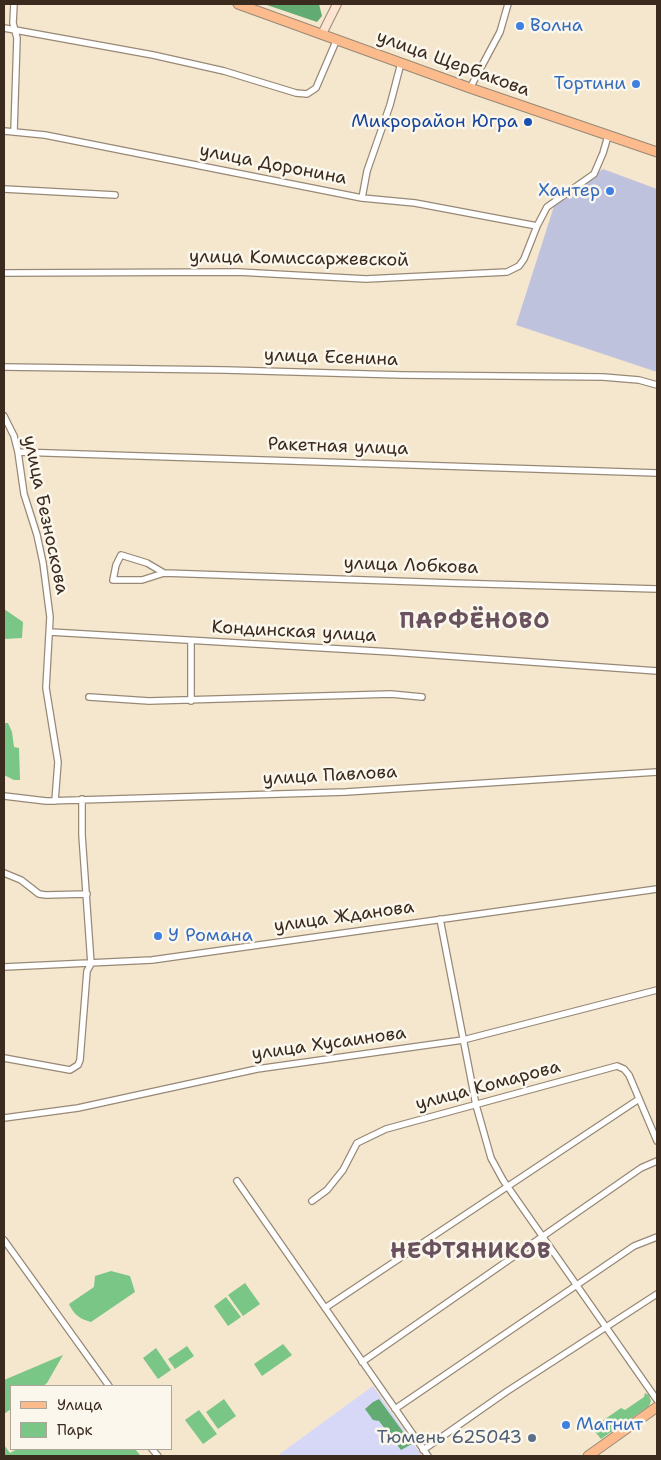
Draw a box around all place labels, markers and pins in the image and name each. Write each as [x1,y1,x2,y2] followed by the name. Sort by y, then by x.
[530,15,583,37] place label: Волна
[514,20,526,32] marker: Волна
[554,73,626,95] place label: Тортини
[630,78,642,90] marker: Тортини
[351,111,518,133] place label: Микрорайон Югра
[522,116,534,128] marker: Микрорайон Югра
[538,180,600,202] place label: Хантер
[604,185,616,197] marker: Хантер
[168,925,253,947] place label: У Романа
[152,930,164,942] marker: У Романа
[576,1414,643,1436] place label: Магнит
[560,1419,572,1431] marker: Магнит
[377,1427,522,1449] place label: Тюмень 625043
[526,1432,538,1444] marker: Тюмень 625043

